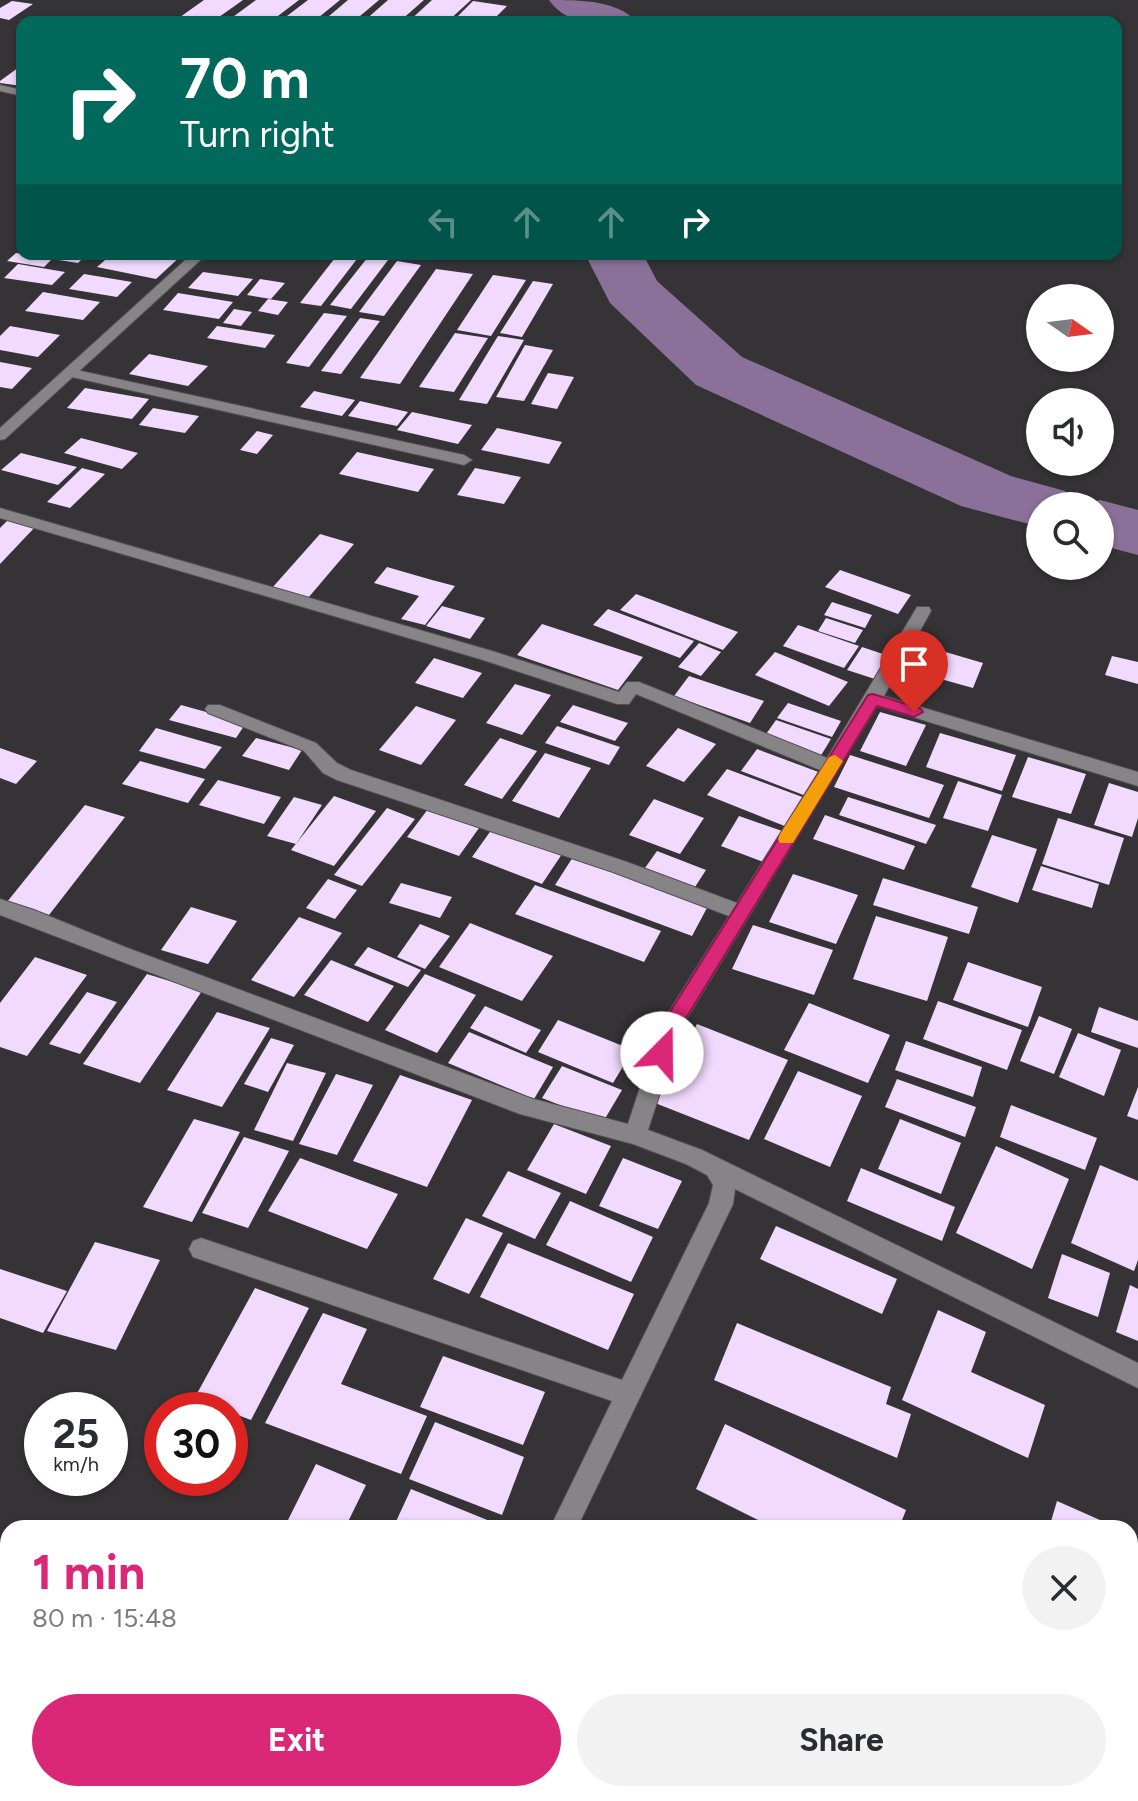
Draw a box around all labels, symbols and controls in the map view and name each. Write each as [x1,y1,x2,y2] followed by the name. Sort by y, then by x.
[180,45,310,112] text: 70 m
[48,48,152,152] icon: right
[180,113,335,156] text: Turn right
[421,200,465,244] icon: left
[505,200,549,244] icon: ahead
[589,200,633,244] icon: ahead
[673,200,717,244] icon: right
[1026,284,1114,372] north arrow
[1026,284,1114,580] map controls
[1026,388,1114,476] button: sound
[1026,492,1114,580] button: search
[880,630,948,712] pin
[892,642,936,686] icon: arrive
[620,1011,704,1095] position arrow
[144,1392,248,1496] speed limit sign: 30
[53,1410,99,1458] text: 25
[53,1452,99,1476] text: km/h
[32,1543,145,1601] text: 1 min
[1022,1546,1106,1630] button: close
[32,1602,177,1634] text: 80 m · 15:48
[32,1694,561,1786] button: Exit
[577,1694,1106,1786] button: Share

